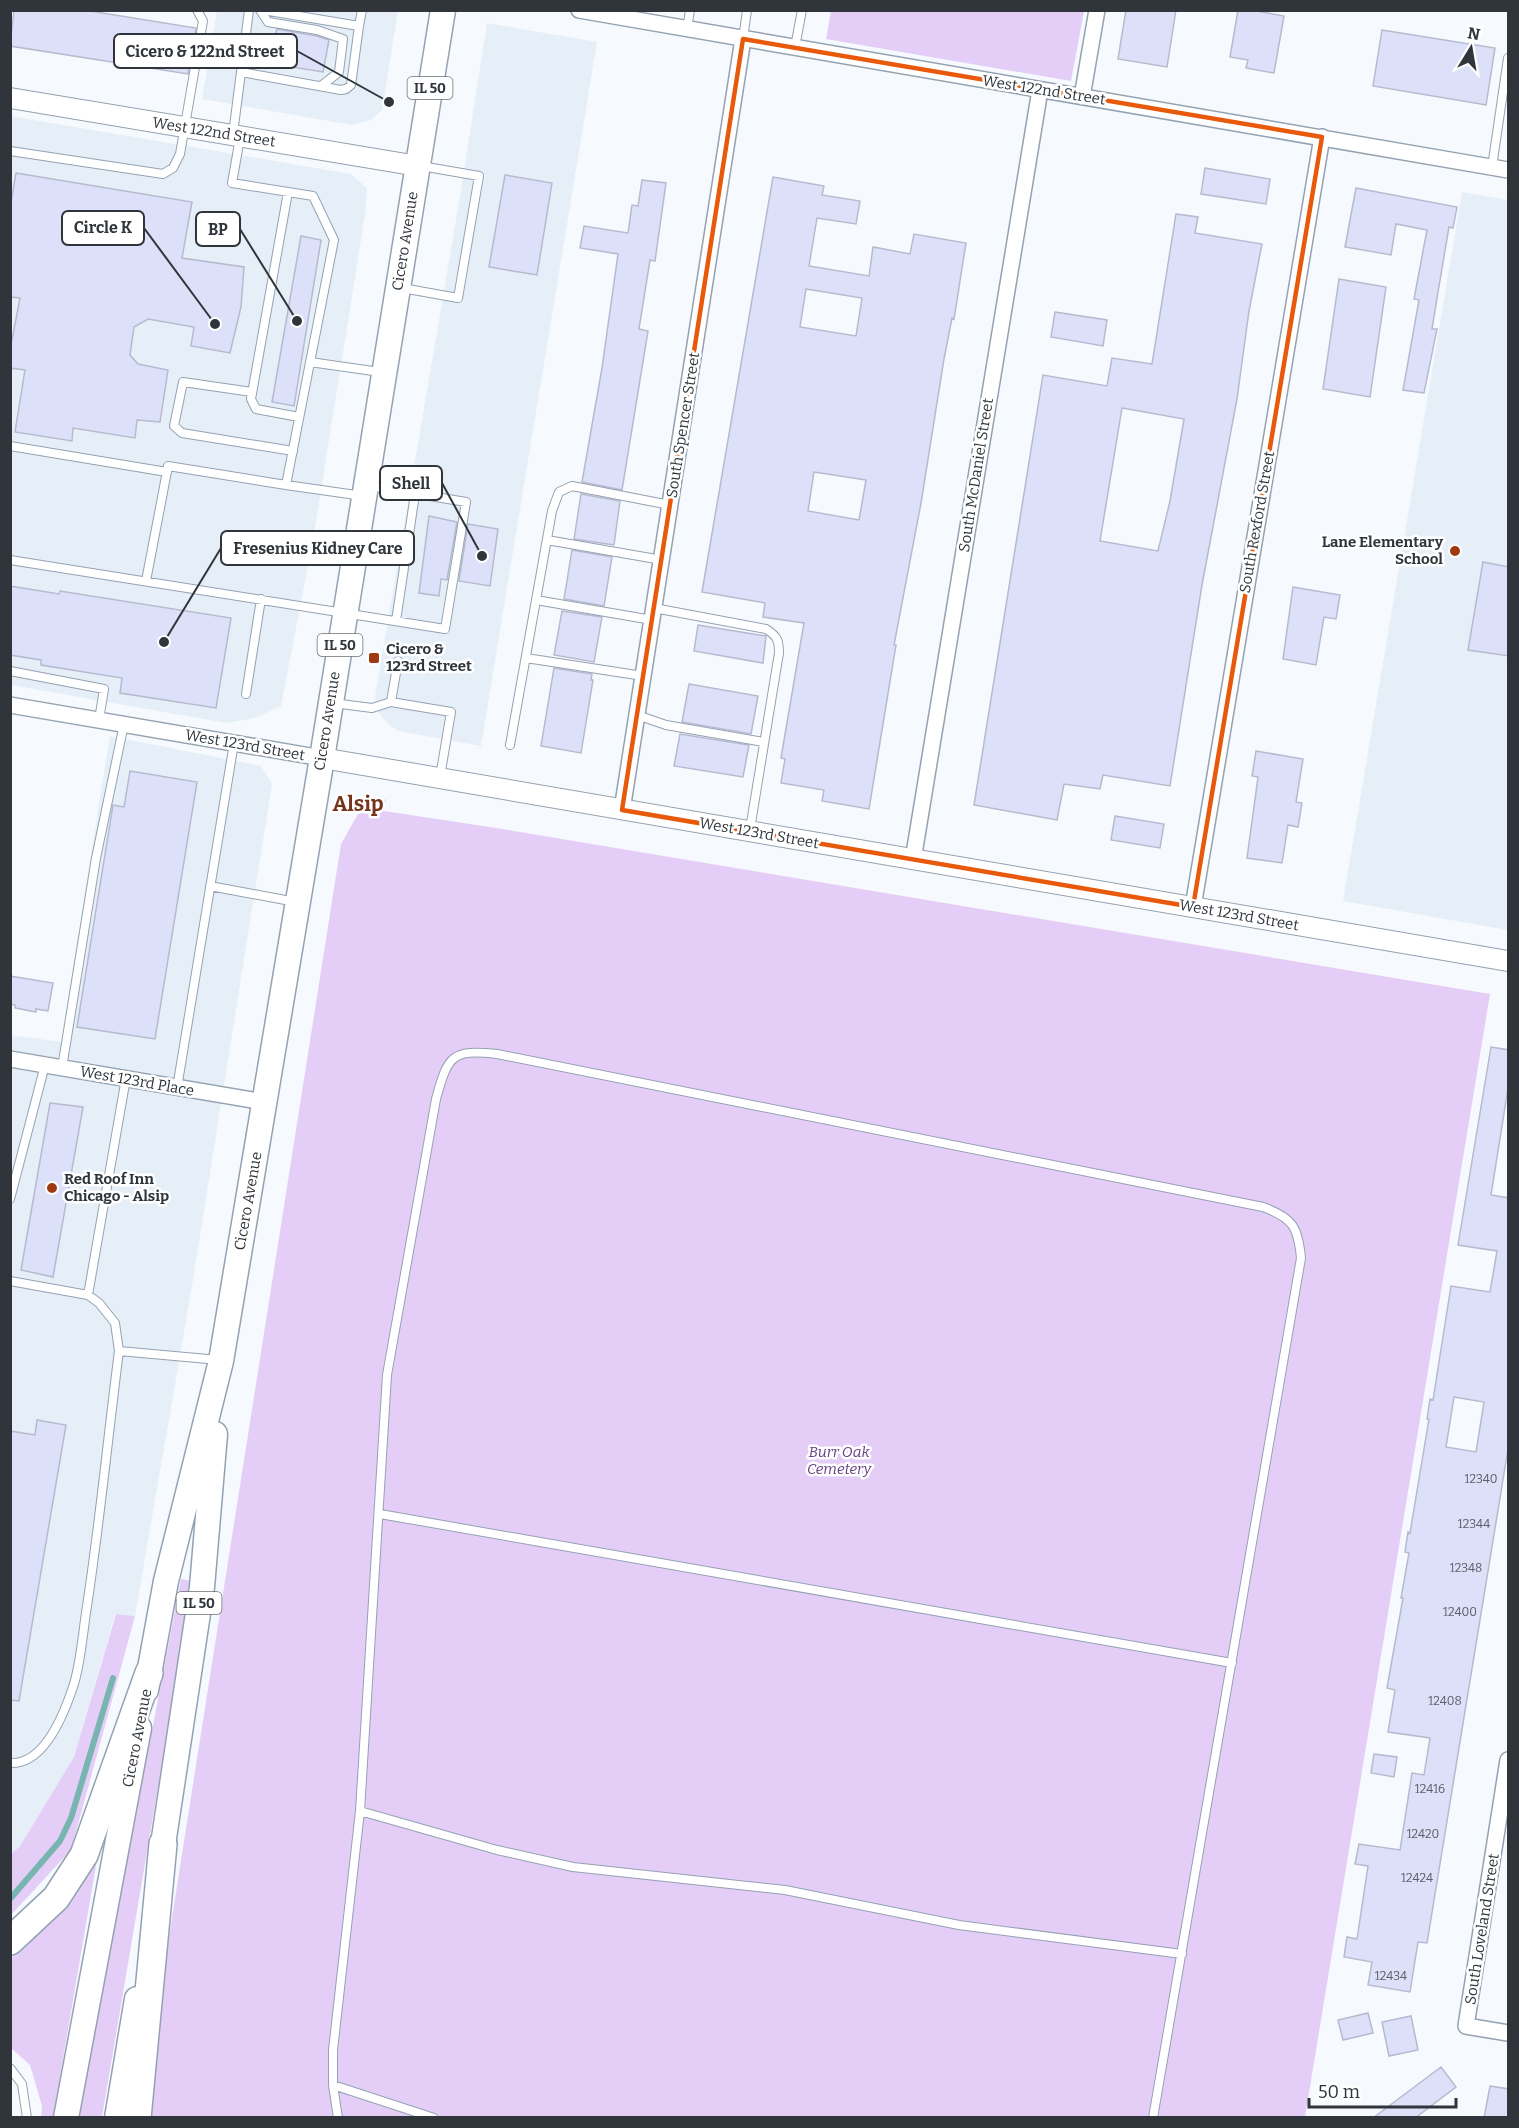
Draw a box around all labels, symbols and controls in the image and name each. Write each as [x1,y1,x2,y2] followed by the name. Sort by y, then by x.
[1441,18,1501,78] north arrow
[1466,23,1482,44] text: N
[114,34,297,68] callout: Cicero & 122nd Street
[125,42,285,61] text: Cicero & 122nd Street
[981,71,1107,109] street label: West 122nd Street
[408,77,452,99] road number: IL 50
[151,113,277,151] street label: West 122nd Street
[388,190,422,292] street label: Cicero Avenue
[62,211,144,245] callout: Circle K
[196,212,240,246] callout: BP
[74,218,133,237] text: Circle K
[208,220,228,239] text: BP
[663,350,703,499] street label: South Spencer Street
[955,396,997,553] street label: South McDaniel Street
[1236,449,1278,594] street label: South Rexford Street
[380,466,442,500] callout: Shell
[392,474,430,493] text: Shell
[221,531,414,565] callout: Fresenius Kidney Care
[1322,533,1444,568] place label: Lane Elementary School
[233,539,403,558] text: Fresenius Kidney Care
[1448,544,1462,558] marker: Lane Elementary School
[318,634,362,656] road number: IL 50
[386,640,472,675] place label: Cicero & 123rd Street
[367,651,381,665] marker: Cicero & 123rd Street
[310,670,344,772] street label: Cicero Avenue
[184,726,307,764] street label: West 123rd Street
[332,791,384,817] district label: Alsip
[698,814,821,852] street label: West 123rd Street
[1178,896,1301,934] street label: West 123rd Street
[79,1062,195,1100] street label: West 123rd Place
[230,1150,266,1252] street label: Cicero Avenue
[64,1170,169,1205] place label: Red Roof Inn Chicago - Alsip
[45,1181,59,1195] marker: Red Roof Inn Chicago - Alsip
[807,1443,872,1478] park label: Burr Oak Cemetery
[1465,1472,1497,1486] house number: 12340
[1458,1517,1490,1531] house number: 12344
[1450,1561,1482,1575] house number: 12348
[176,1592,222,1614] road number: IL 50
[1443,1605,1477,1619] house number: 12400
[119,1687,155,1789] street label: Cicero Avenue
[1428,1694,1462,1708] house number: 12408
[1415,1782,1445,1796] house number: 12416
[1407,1827,1439,1841] house number: 12420
[1461,1852,1503,2006] street label: South Loveland Street
[1401,1871,1433,1885] house number: 12424
[1375,1969,1407,1983] house number: 12434
[1309,2071,1456,2109] scale bar
[1318,2081,1360,2103] text: 50 m

